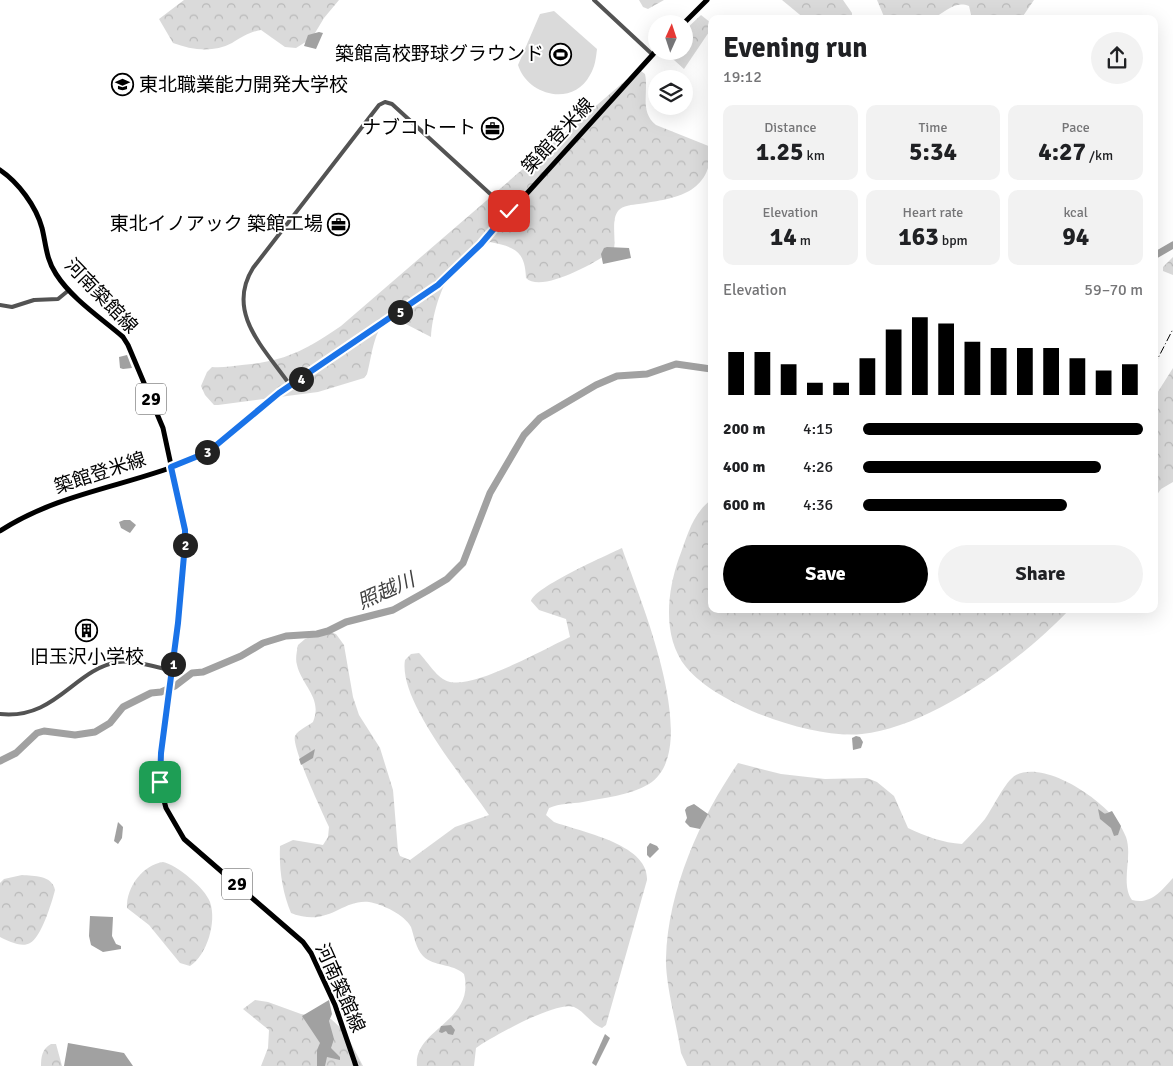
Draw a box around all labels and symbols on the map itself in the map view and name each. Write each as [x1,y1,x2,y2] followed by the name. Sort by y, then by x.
[648,15,692,60] north arrow
[335,42,544,66] place label: 築館高校野球グラウンド
[548,42,572,66] sports icon: 築館高校野球グラウンド
[111,73,135,97] school or university icon: 東北職業能力開発大学校
[139,73,348,97] place label: 東北職業能力開発大学校
[517,93,599,179] street label: 築館登米線
[362,116,476,140] place label: ナブコトート
[480,116,504,140] office icon: ナブコトート
[488,190,530,232] pin
[110,212,323,236] place label: 東北イノアック 築館工場
[327,212,351,236] office icon: 東北イノアック 築館工場
[59,253,143,339] street label: 河南築館線
[388,300,412,324] pin: 5
[288,366,314,392] pin: 4
[136,384,166,414] road number: 29
[194,440,220,464] pin: 3
[51,447,149,499] street label: 築館登米線
[172,532,198,558] pin: 2
[354,567,420,615] water label: 照越川
[75,619,99,643] building icon: 旧玉沢小学校
[30,645,144,669] place label: 旧玉沢小学校
[160,652,186,676] pin: 1
[139,761,181,803] pin
[222,869,252,900] road number: 29
[310,940,370,1036] street label: 河南築館線

